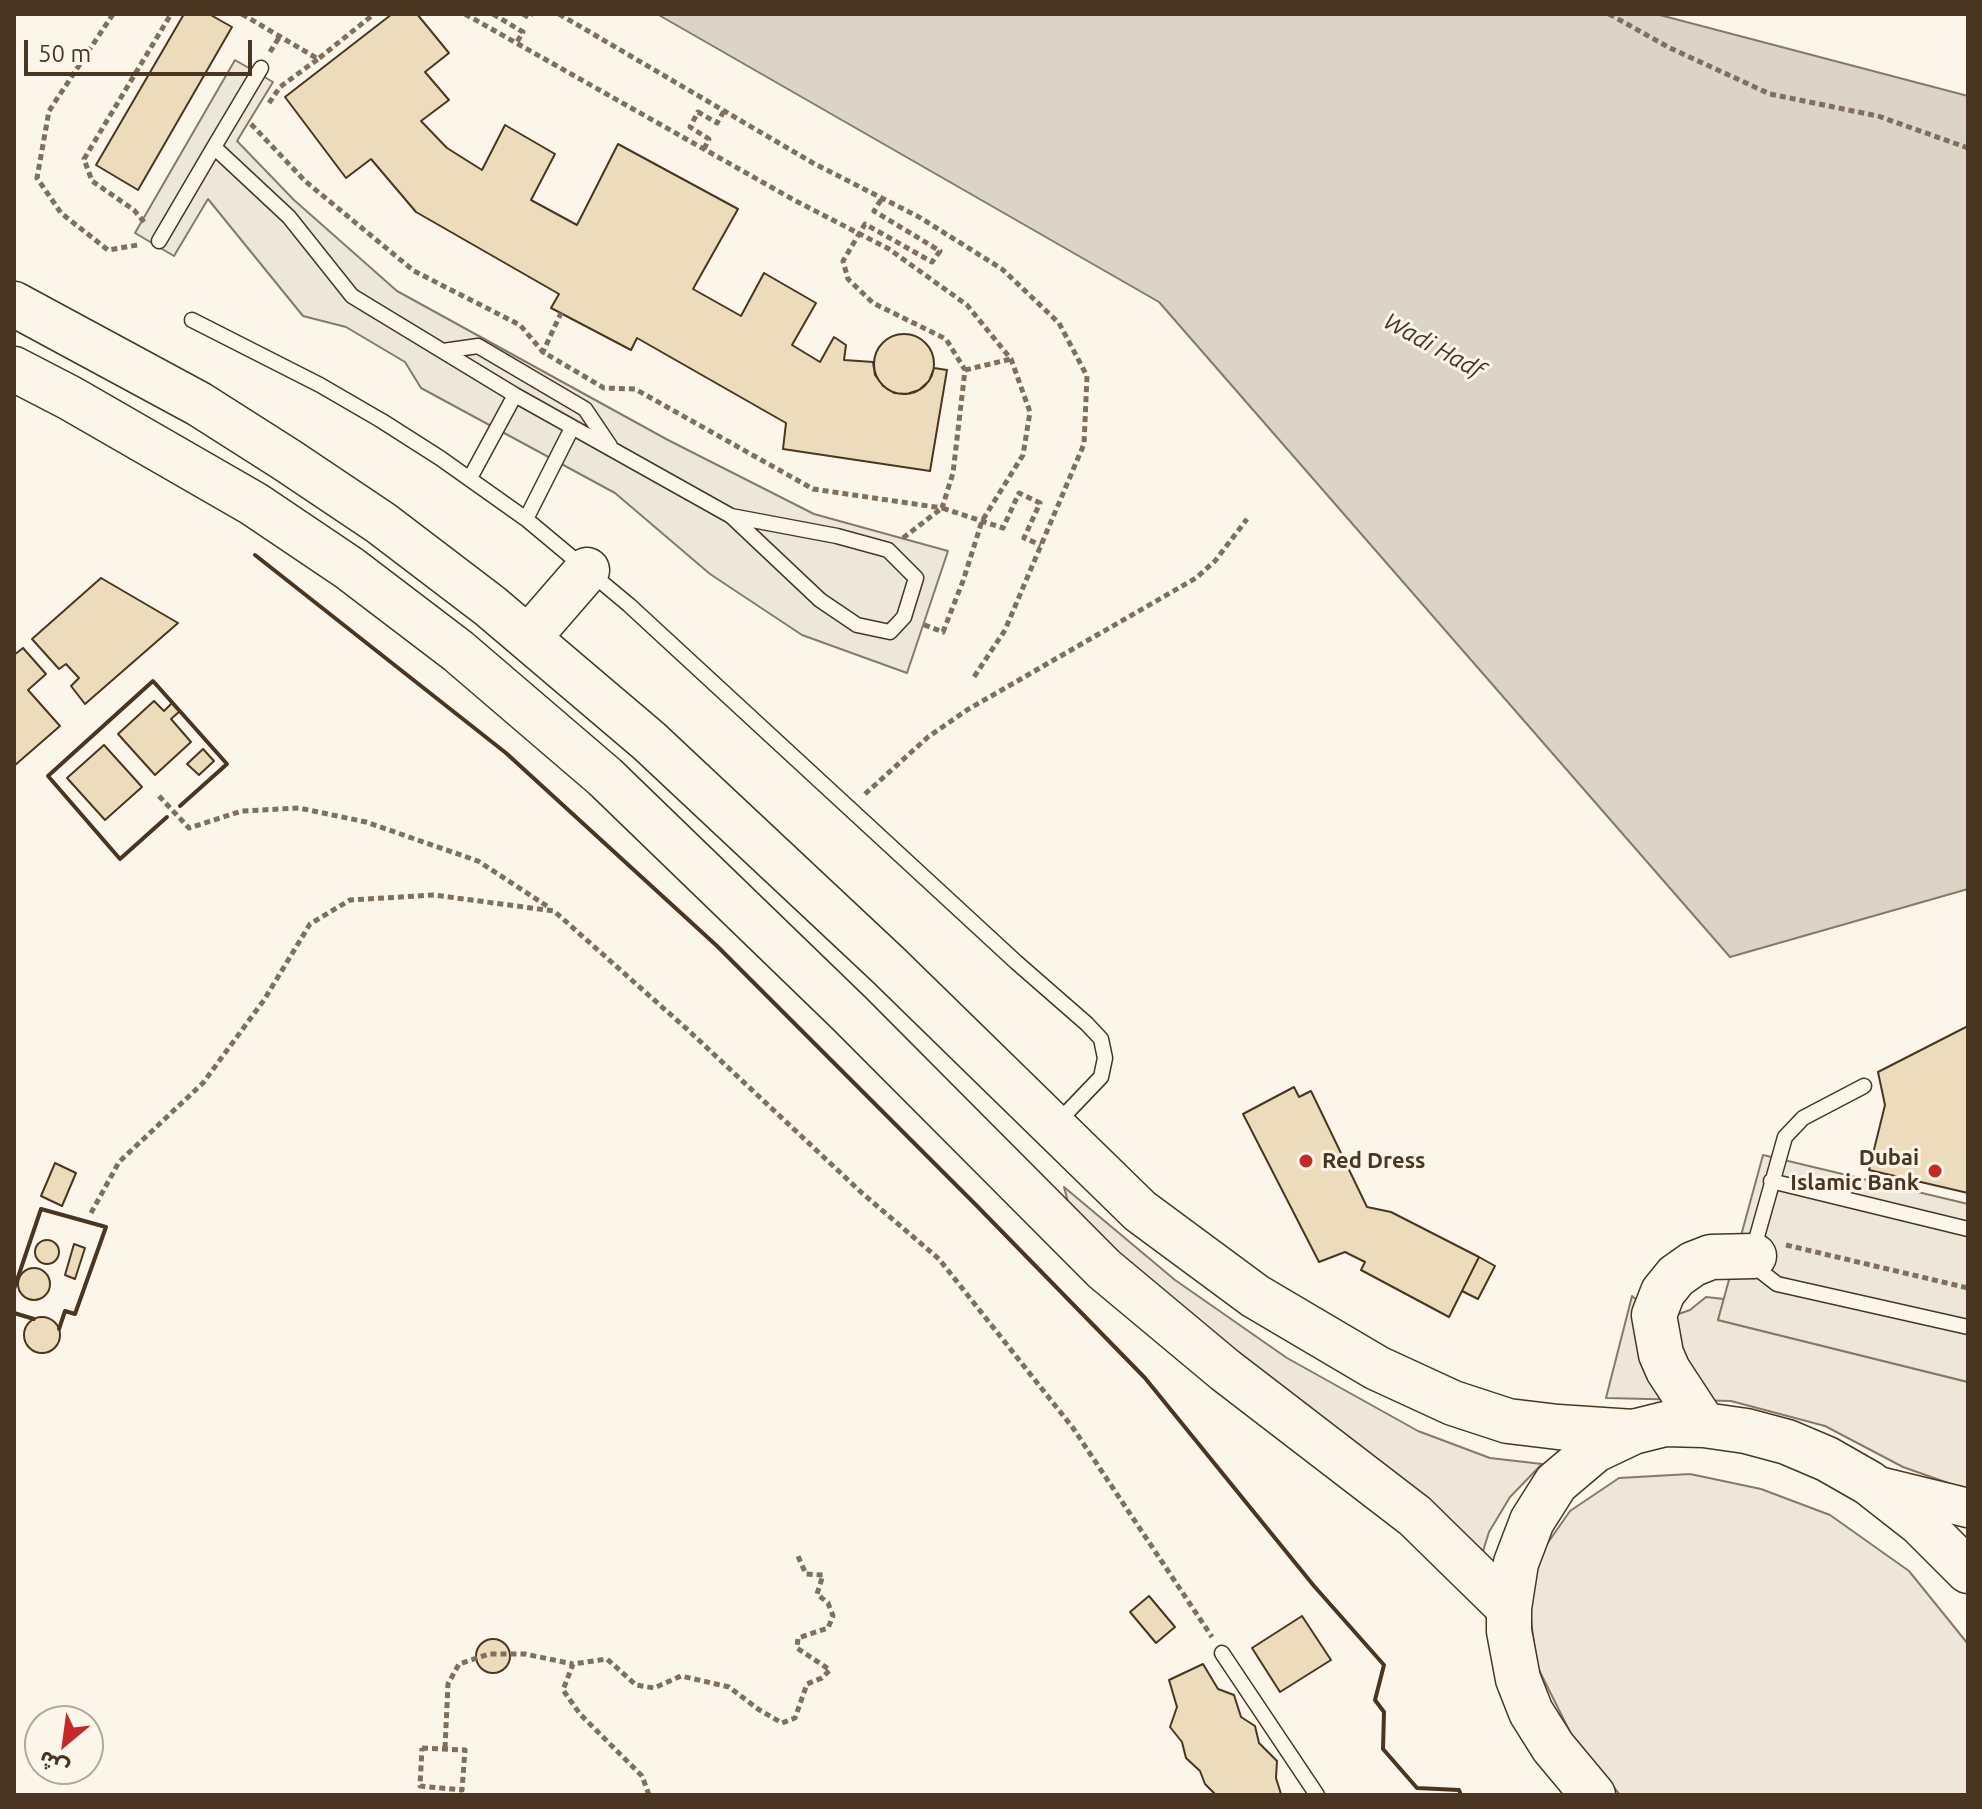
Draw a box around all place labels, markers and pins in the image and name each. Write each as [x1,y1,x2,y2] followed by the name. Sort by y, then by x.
[1790,1145,1919,1196] place label: Dubai Islamic Bank
[1322,1148,1425,1174] place label: Red Dress
[1297,1152,1315,1170] marker: Red Dress
[1926,1162,1944,1180] marker: Dubai Islamic Bank

